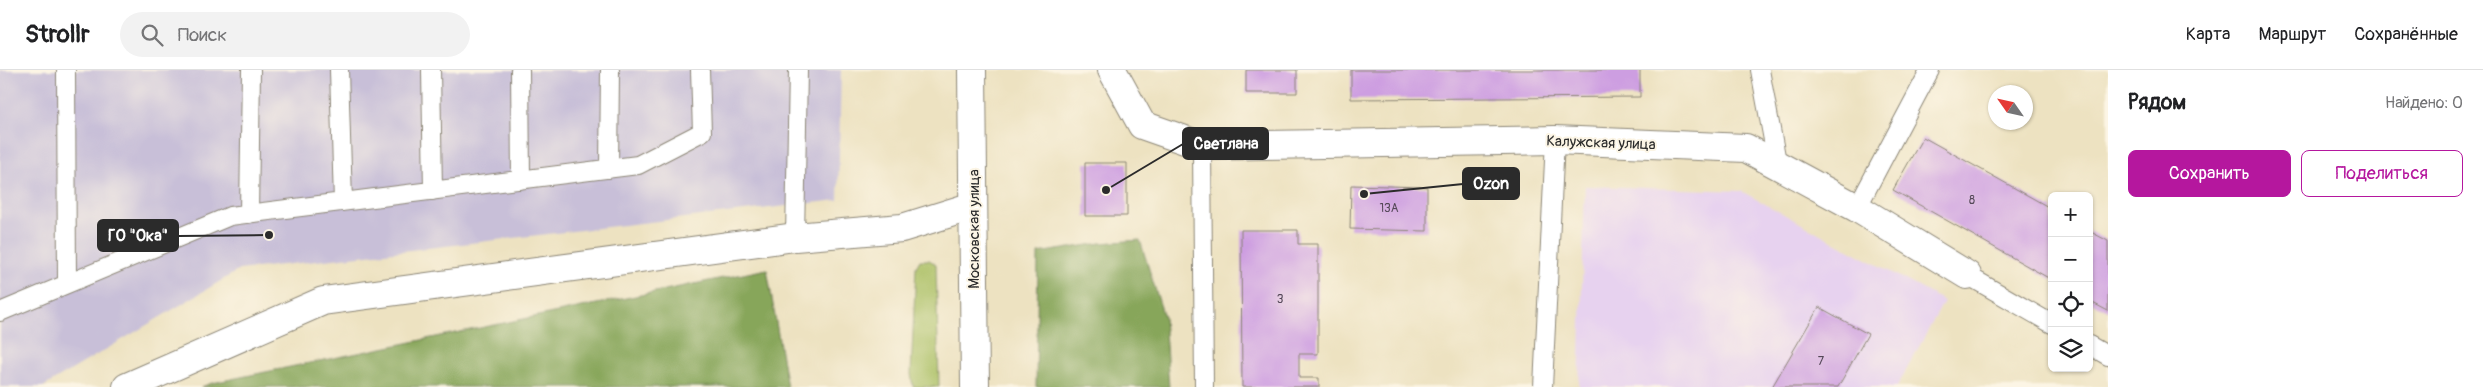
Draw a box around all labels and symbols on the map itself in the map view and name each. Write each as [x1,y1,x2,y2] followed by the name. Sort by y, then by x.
[1988,85,2033,130] north arrow
[1183,128,1268,159] callout: Светлана
[1546,132,1656,154] street label: Калужская улица
[1194,134,1259,154] text: Светлана
[1463,168,1519,199] callout: Ozon
[965,169,984,289] street label: Московская улица
[1473,174,1509,194] text: Ozon
[1969,193,1975,208] house number: 8
[1379,201,1399,216] house number: 13А
[98,220,178,251] callout: ГО "Ока"
[108,226,168,246] text: ГО "Ока"
[1277,292,1284,307] house number: 3
[1818,354,1825,369] house number: 7

